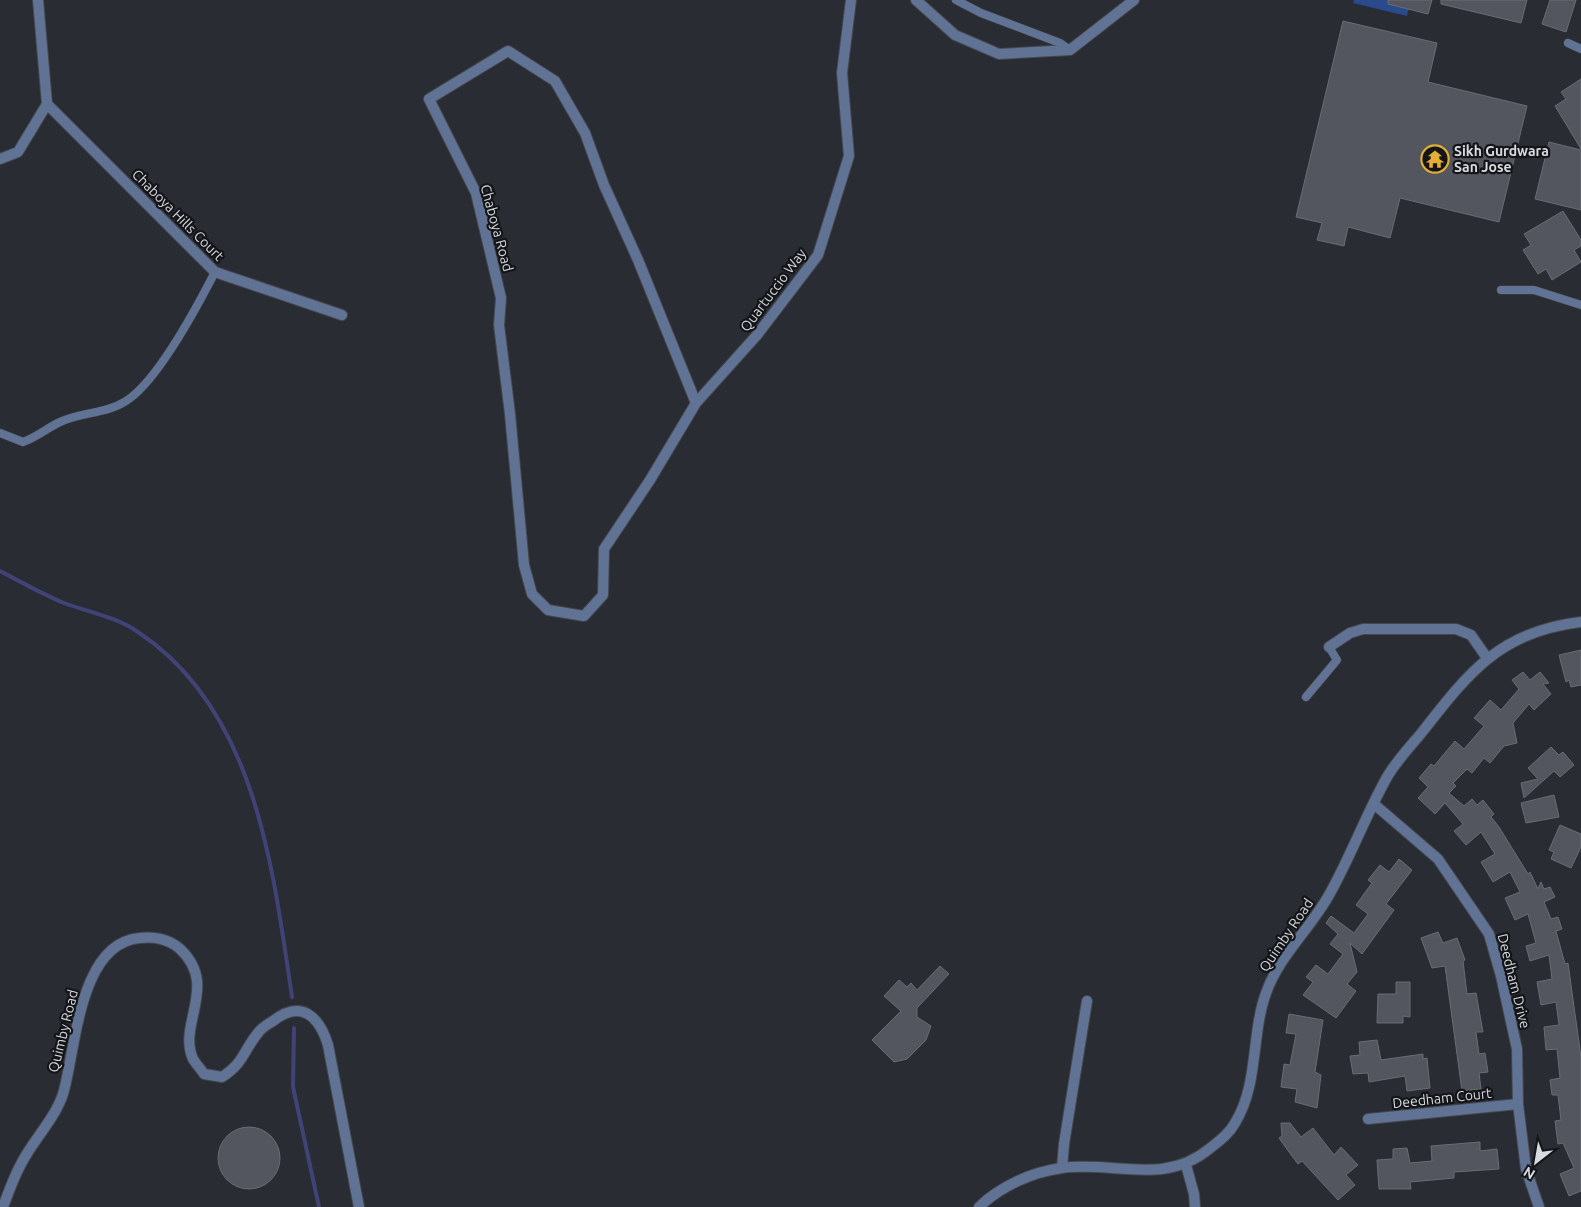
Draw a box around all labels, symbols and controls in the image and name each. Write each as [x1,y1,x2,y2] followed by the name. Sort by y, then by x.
[1454,143,1549,175] place label: Sikh Gurdwara San Jose
[1420,144,1450,174] temple icon: Sikh Gurdwara San Jose
[129,166,227,264] street label: Chaboya Hills Court
[478,183,516,273] street label: Chaboya Road
[737,245,809,334] street label: Quartuccio Way
[1256,895,1316,975] street label: Quimby Road
[1494,932,1534,1030] street label: Deedham Drive
[45,988,81,1074] street label: Quimby Road
[1392,1085,1493,1111] street label: Deedham Court
[1511,1137,1561,1187] north arrow
[1521,1164,1538,1183] text: N

